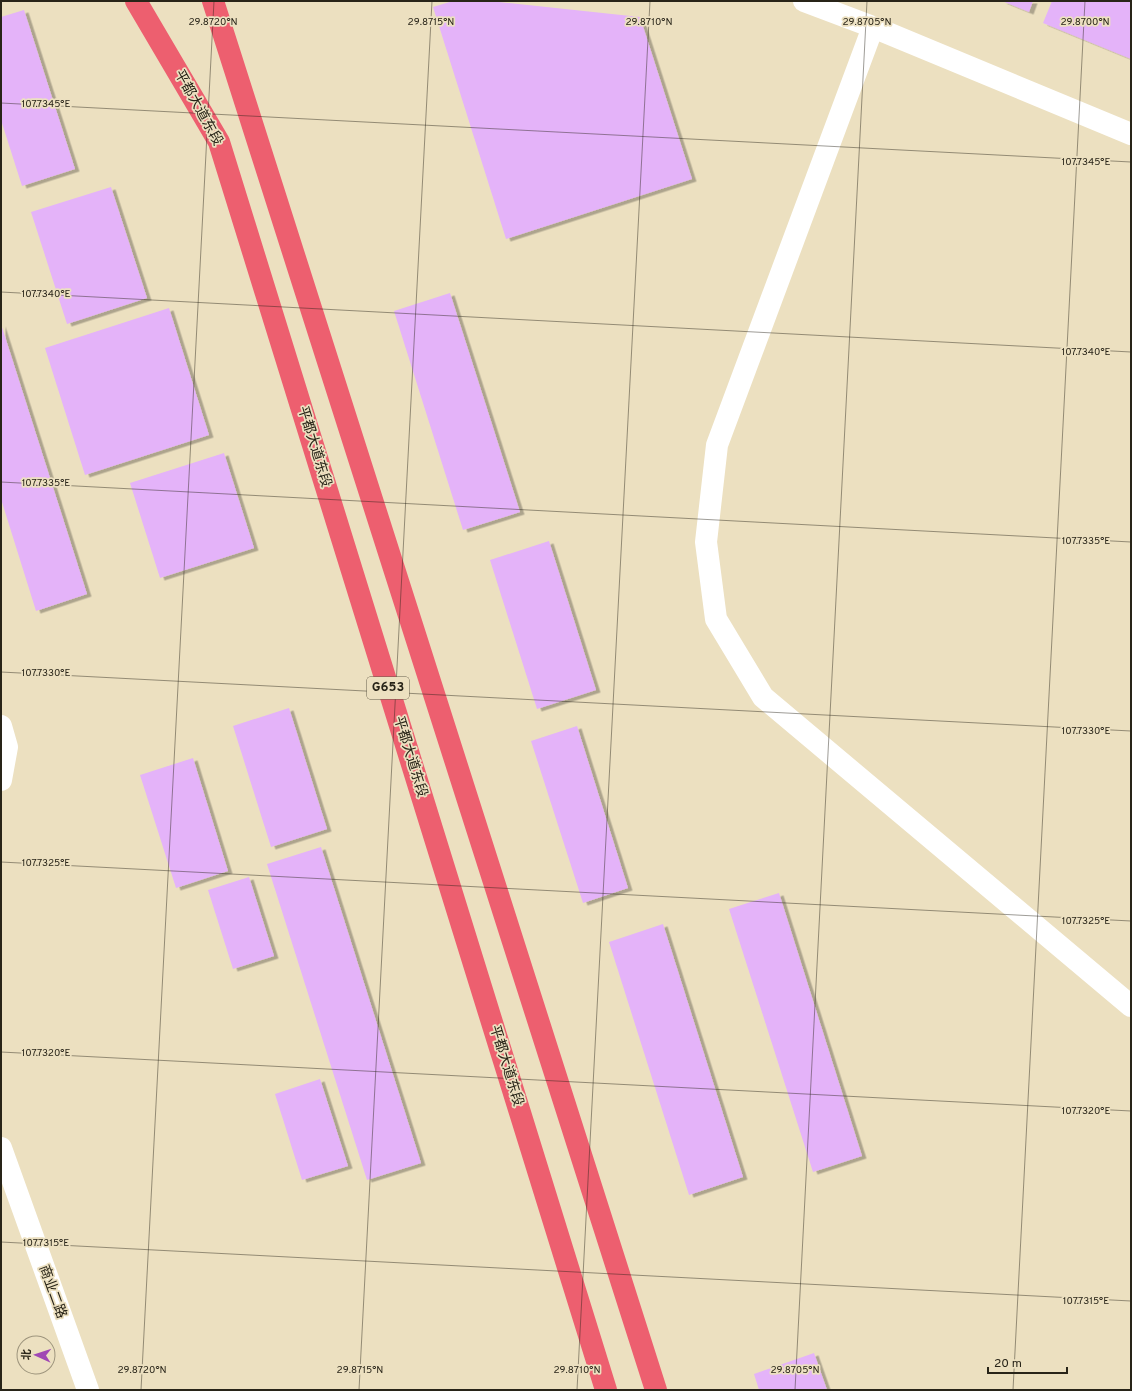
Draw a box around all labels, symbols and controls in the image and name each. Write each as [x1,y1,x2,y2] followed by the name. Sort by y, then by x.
[188,16,238,29] text: 29.8720°N
[408,16,454,29] text: 29.8715°N
[625,16,673,29] text: 29.8710°N
[842,16,892,29] text: 29.8705°N
[1060,16,1110,29] text: 29.8700°N
[170,67,226,149] street label: 平都大道东段
[22,98,70,111] text: 107.7345°E
[1062,156,1110,169] text: 107.7345°E
[21,288,71,301] text: 107.7340°E
[1061,346,1111,359] text: 107.7340°E
[294,404,334,490] street label: 平都大道东段
[22,477,70,490] text: 107.7335°E
[1062,535,1110,548] text: 107.7335°E
[22,667,70,680] text: 107.7330°E
[367,677,409,699] road number: G653
[390,714,430,800] street label: 平都大道东段
[1062,725,1110,738] text: 107.7330°E
[22,857,70,870] text: 107.7325°E
[1062,915,1110,928] text: 107.7325°E
[486,1023,526,1109] street label: 平都大道东段
[22,1047,70,1060] text: 107.7320°E
[1062,1105,1110,1118] text: 107.7320°E
[23,1237,69,1250] text: 107.7315°E
[34,1263,70,1321] street label: 商业二路
[1063,1295,1109,1308] text: 107.7315°E
[16,1335,56,1375] north arrow
[20,1349,34,1360] text: 北
[988,1349,1067,1375] scale bar
[994,1356,1022,1372] text: 20 m
[117,1364,167,1377] text: 29.8720°N
[337,1364,383,1377] text: 29.8715°N
[553,1364,601,1377] text: 29.8710°N
[770,1364,820,1377] text: 29.8705°N

